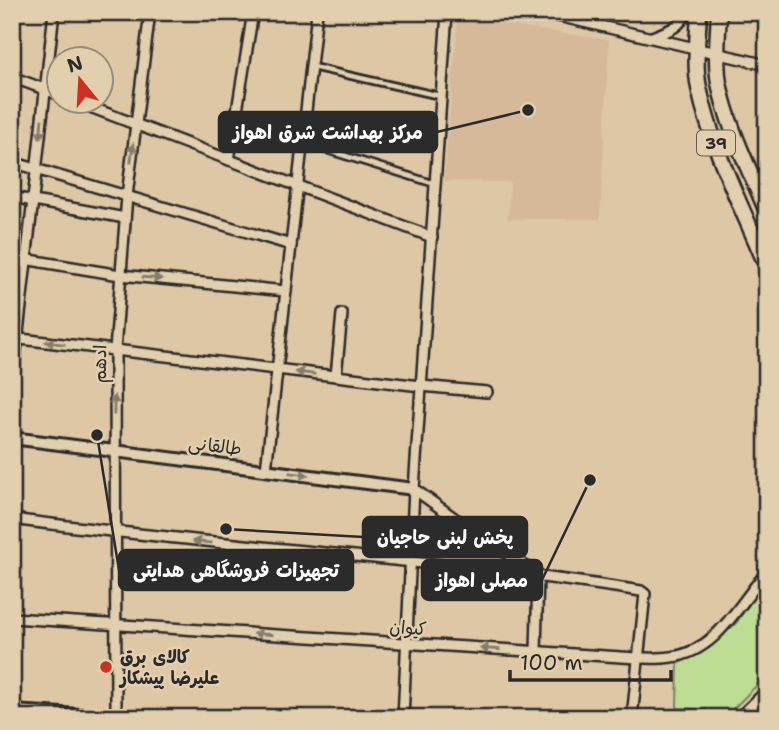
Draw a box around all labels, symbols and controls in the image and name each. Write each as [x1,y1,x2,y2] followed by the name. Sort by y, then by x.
[46,46,116,116] north arrow
[64,50,86,79] text: N
[219,112,437,152] callout: مرکز بهداشت شرق اهواز
[36,118,47,140] one-way arrow
[231,120,423,145] text: مرکز بهداشت شرق اهواز
[697,130,735,155] road number: 39
[127,142,138,164] one-way arrow
[142,273,164,284] one-way arrow
[43,337,65,348] one-way arrow
[88,345,114,383] street label: ادهم
[294,367,316,378] one-way arrow
[109,393,120,415] one-way arrow
[187,431,243,461] street label: طالقانی
[288,469,310,480] one-way arrow
[363,517,527,557] callout: پخش لبنی حاجیان
[377,525,514,550] text: پخش لبنی حاجیان
[191,536,213,547] one-way arrow
[119,550,353,590] callout: تجهیزات فروشگاهی هدایتی
[133,558,341,583] text: تجهیزات فروشگاهی هدایتی
[422,560,542,600] callout: مصلی اهواز
[434,568,528,593] text: مصلی اهواز
[389,615,428,641] street label: کیوان
[251,628,273,639] one-way arrow
[510,639,670,683] scale bar
[479,643,501,654] one-way arrow
[118,645,219,690] place label: کالای برق علیرضا پیشکار
[520,649,583,677] text: 100 m
[98,659,114,675] marker: کالای برق علیرضا پیشکار

